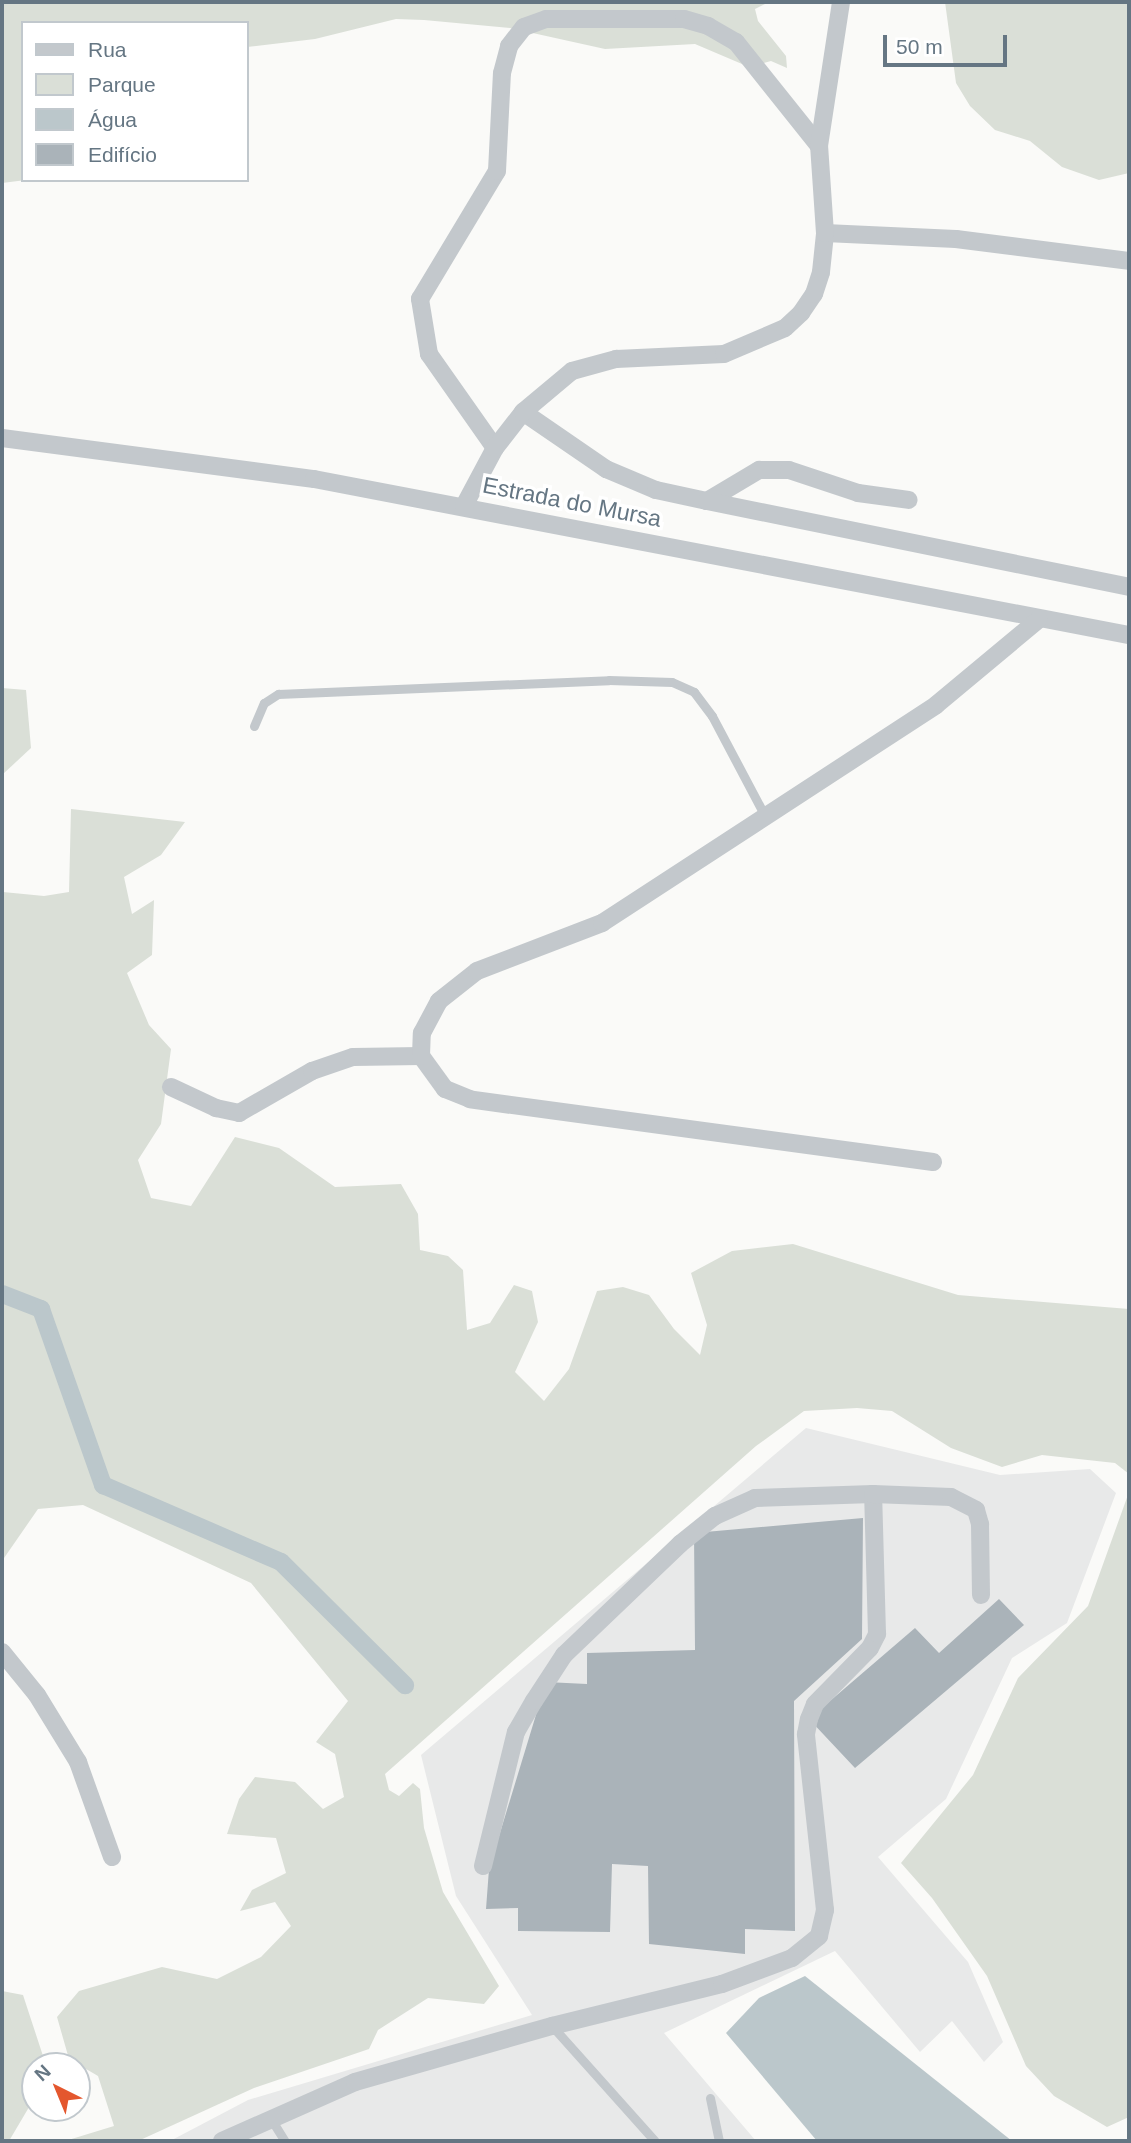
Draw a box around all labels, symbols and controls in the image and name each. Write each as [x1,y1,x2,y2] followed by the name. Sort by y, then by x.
[21,21,248,182] legend
[886,21,1010,65] scale bar
[896,35,943,58] text: 50 m
[88,38,127,61] text: Rua
[88,73,156,96] text: Parque
[88,108,137,131] text: Água
[88,143,157,166] text: Edifício
[480,471,664,533] street label: Estrada do Mursa
[21,2052,91,2122] north arrow
[31,2060,55,2085] text: N

